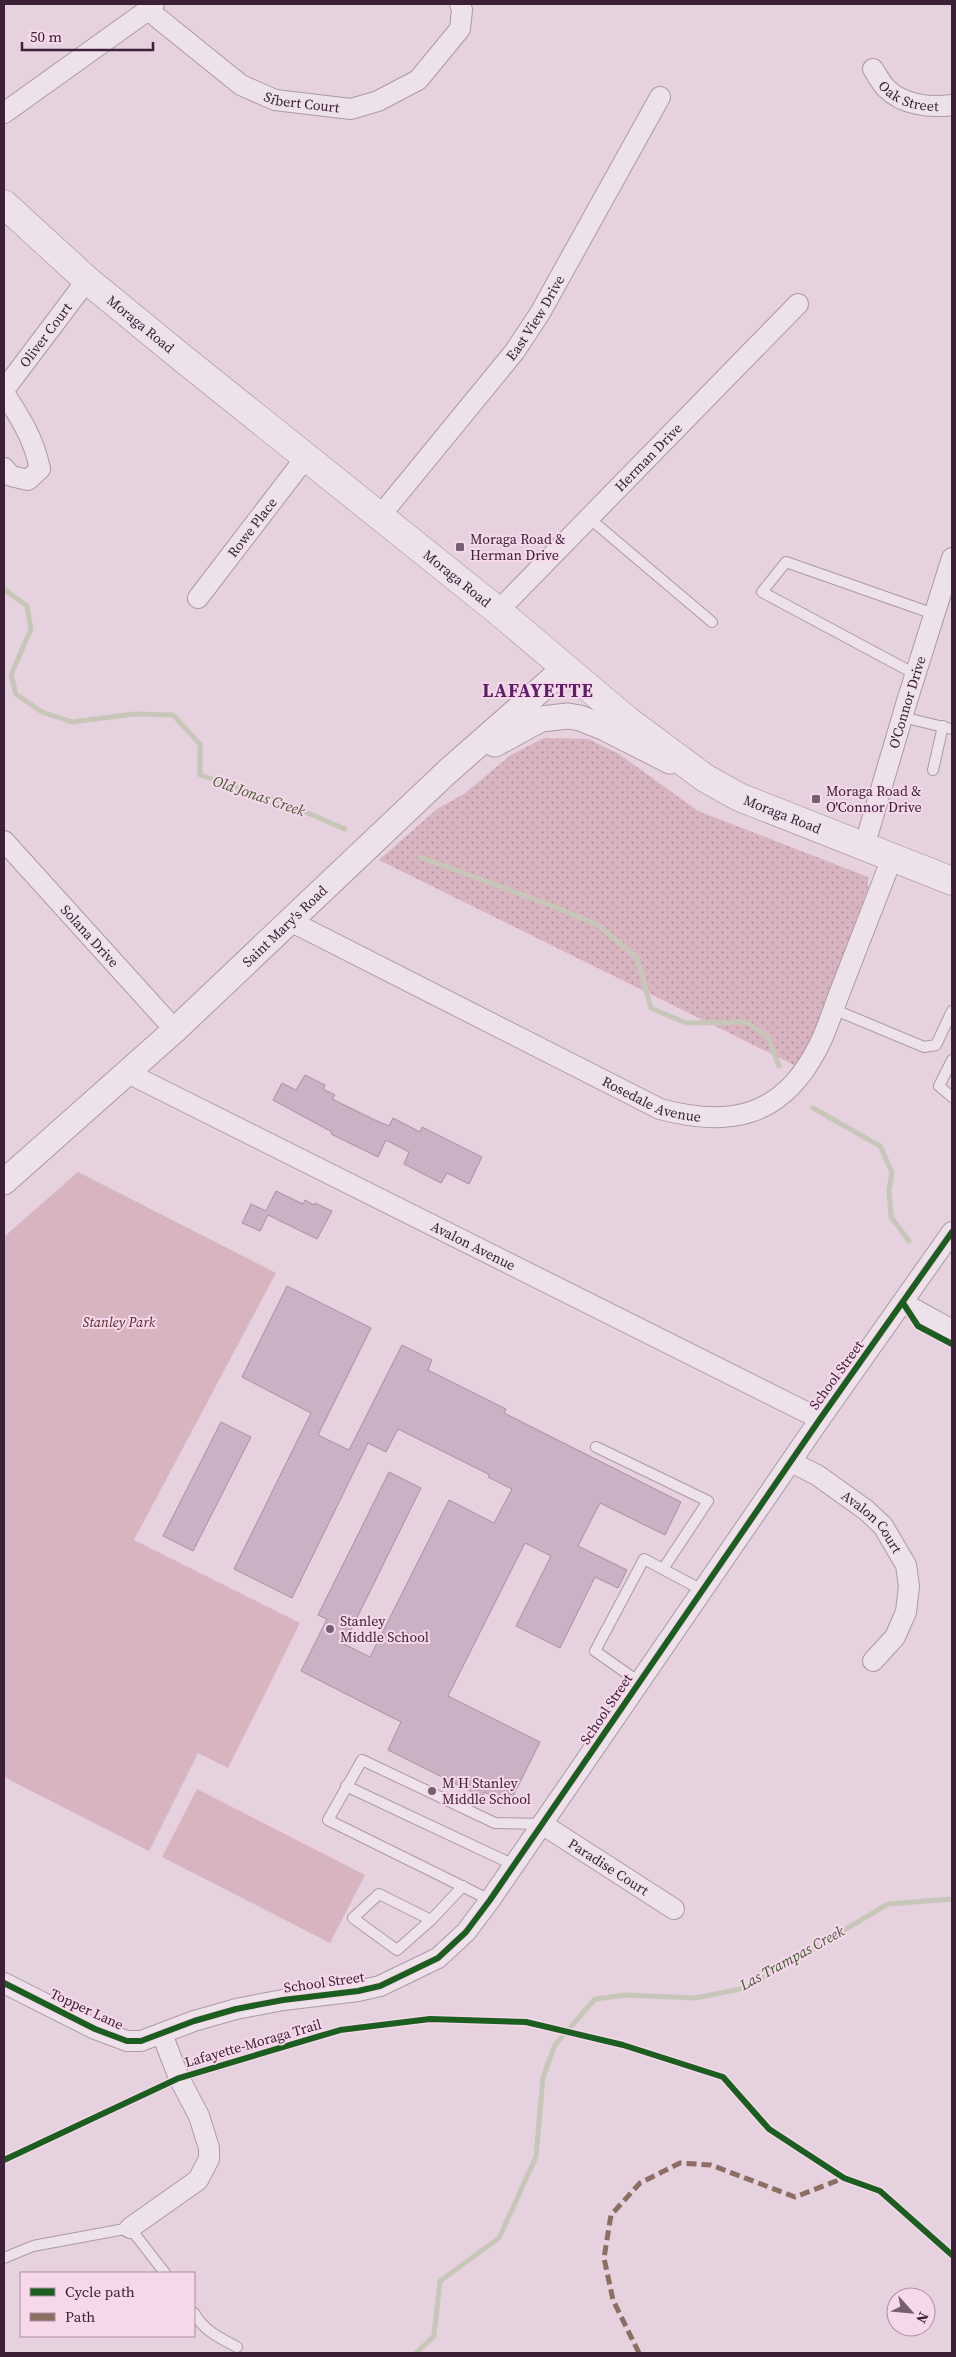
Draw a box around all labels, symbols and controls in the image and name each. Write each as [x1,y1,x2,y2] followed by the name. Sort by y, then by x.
[22,20,154,52] scale bar
[30,26,62,47] text: 50 m
[874,76,939,116] street label: Oak Street
[261,86,341,118] street label: Sibert Court
[501,272,569,365] street label: East View Drive
[103,290,179,358] street label: Moraga Road
[15,298,77,371] street label: Oliver Court
[610,418,687,496] street label: Herman Drive
[223,493,282,562] street label: Rowe Place
[470,529,565,565] place label: Moraga Road & Herman Drive
[454,541,466,553] marker: Moraga Road & Herman Drive
[419,545,495,612] street label: Moraga Road
[884,653,931,751] street label: O'Connor Drive
[482,677,594,703] district label: LAFAYETTE
[210,770,309,821] water label: Old Jonas Creek
[826,781,922,817] place label: Moraga Road & O'Connor Drive
[741,790,824,838] street label: Moraga Road
[810,793,822,805] marker: Moraga Road & O'Connor Drive
[238,881,332,971] street label: Saint Mary's Road
[56,900,124,972] street label: Solana Drive
[599,1071,702,1127] street label: Rosedale Avenue
[428,1216,519,1275] street label: Avalon Avenue
[83,1312,156,1332] park label: Stanley Park
[804,1336,868,1414] street label: School Street
[837,1486,907,1557] street label: Avalon Court
[340,1611,429,1647] place label: Stanley Middle School
[324,1623,336,1635] marker: Stanley Middle School
[575,1669,637,1748] street label: School Street
[442,1773,531,1809] place label: M H Stanley Middle School
[426,1785,438,1797] marker: M H Stanley Middle School
[564,1833,653,1900] street label: Paradise Court
[735,1920,849,1996] water label: Las Trampas Creek
[282,1966,366,1998] street label: School Street
[47,1983,127,2035] street label: Topper Lane
[182,2014,324,2072] street label: Lafayette-Moraga Trail
[20,2272,195,2337] legend
[65,2281,135,2302] text: Cycle path
[886,2287,936,2337] north arrow
[65,2306,95,2327] text: Path
[911,2309,934,2327] text: N

